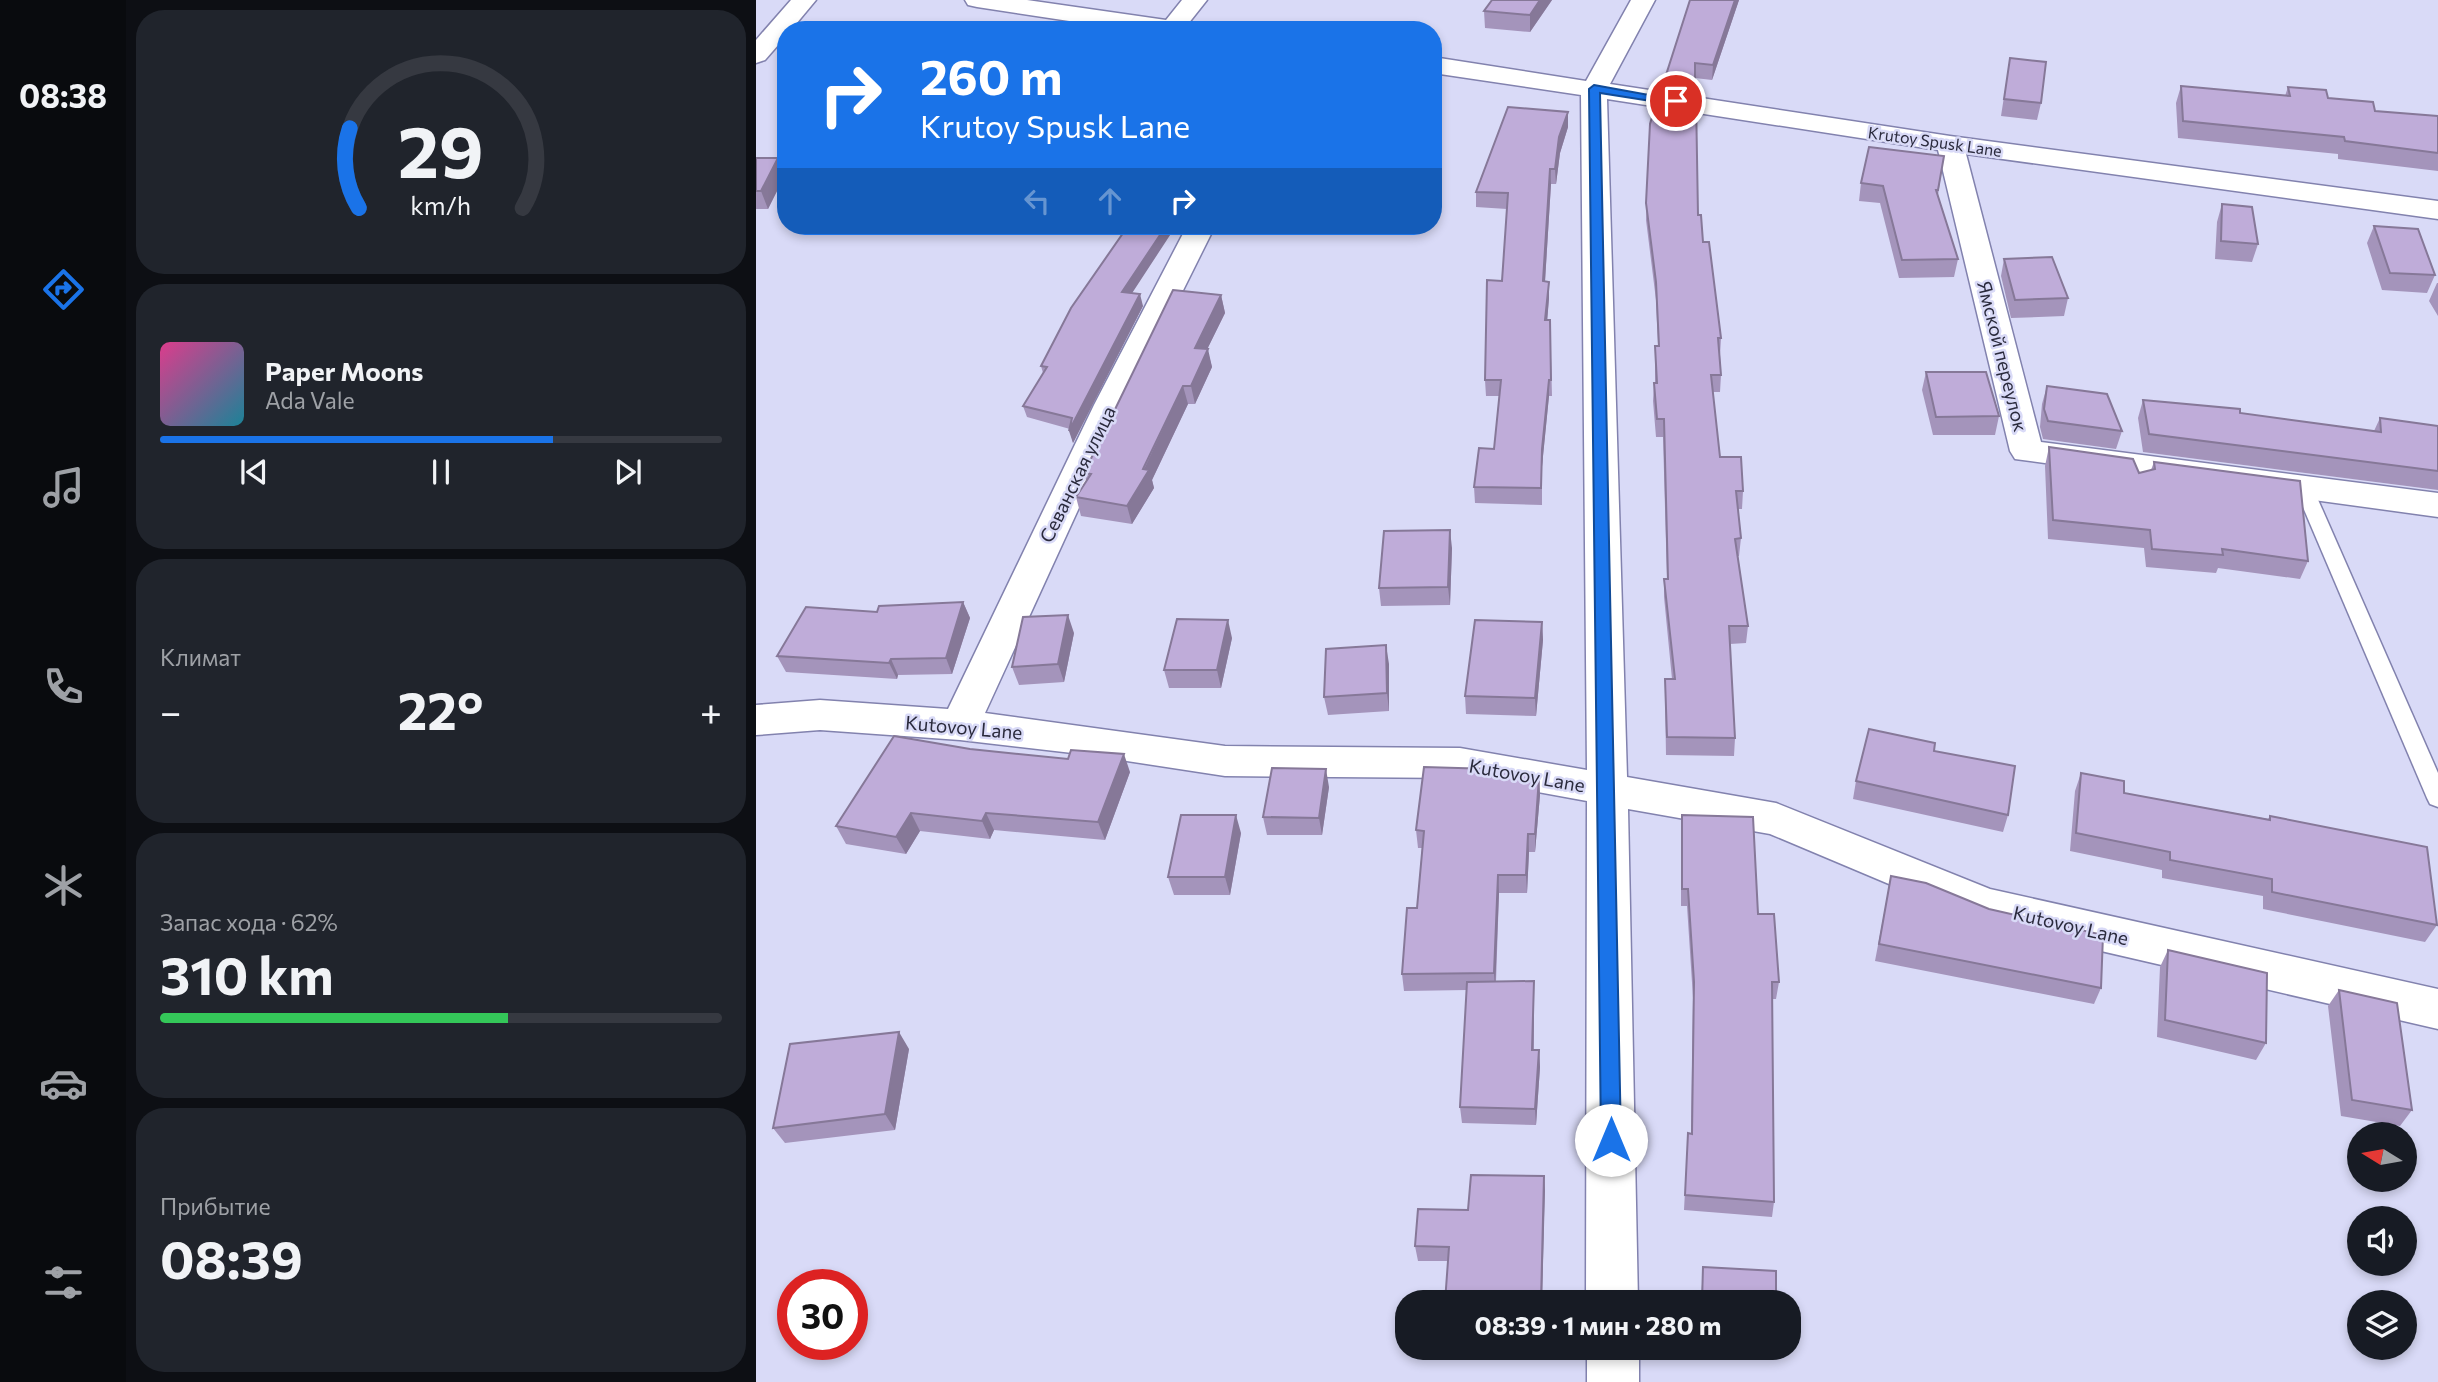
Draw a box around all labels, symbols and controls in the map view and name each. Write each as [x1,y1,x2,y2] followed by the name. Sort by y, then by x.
[920,45,1062,105] text: 260 m
[805,49,896,140] icon: right
[1646,71,1706,131] pin
[19,75,107,115] text: 08:38
[1657,82,1695,120] icon: arrive
[398,105,484,194] text: 29
[920,105,1190,145] text: Krutoy Spusk Lane
[1867,122,2003,160] street label: Krutoy Spusk Lane
[1018,182,1056,220] icon: left
[1091,182,1129,220] icon: ahead
[1164,182,1202,220] icon: right
[411,190,471,220] text: km/h
[39,265,88,314] icon: directions
[1973,278,2033,434] street label: Ямской переулок
[265,355,423,386] text: Paper Moons
[265,386,355,414] text: Ada Vale
[1034,402,1120,546] street label: Севанская улица
[235,453,273,491] icon: previous
[422,453,460,491] icon: pause
[609,453,647,491] icon: next
[39,463,88,512] icon: music
[160,643,241,671] text: Климат
[39,662,88,711] icon: phone
[398,677,483,741] text: 22°
[160,687,182,734] text: −
[700,687,722,734] text: +
[905,710,1023,744] street label: Kutovoy Lane
[1467,753,1587,797] street label: Kutovoy Lane
[39,861,88,910] icon: climate
[2011,901,2131,949] street label: Kutovoy Lane
[160,908,338,936] text: Запас хода · 62%
[160,942,334,1006] text: 310 km
[39,1059,88,1108] icon: car
[1574,1103,1648,1177] position arrow
[2347,1122,2417,1192] north arrow
[2347,1122,2417,1360] map controls
[160,1192,271,1220] text: Прибытие
[2347,1206,2417,1276] button: sound
[160,1226,303,1290] text: 08:39
[39,1258,88,1307] icon: filters
[777,1269,868,1360] speed limit sign: 30
[2347,1290,2417,1360] button: layers
[1475,1309,1721,1340] text: 08:39 · 1 мин · 280 m

